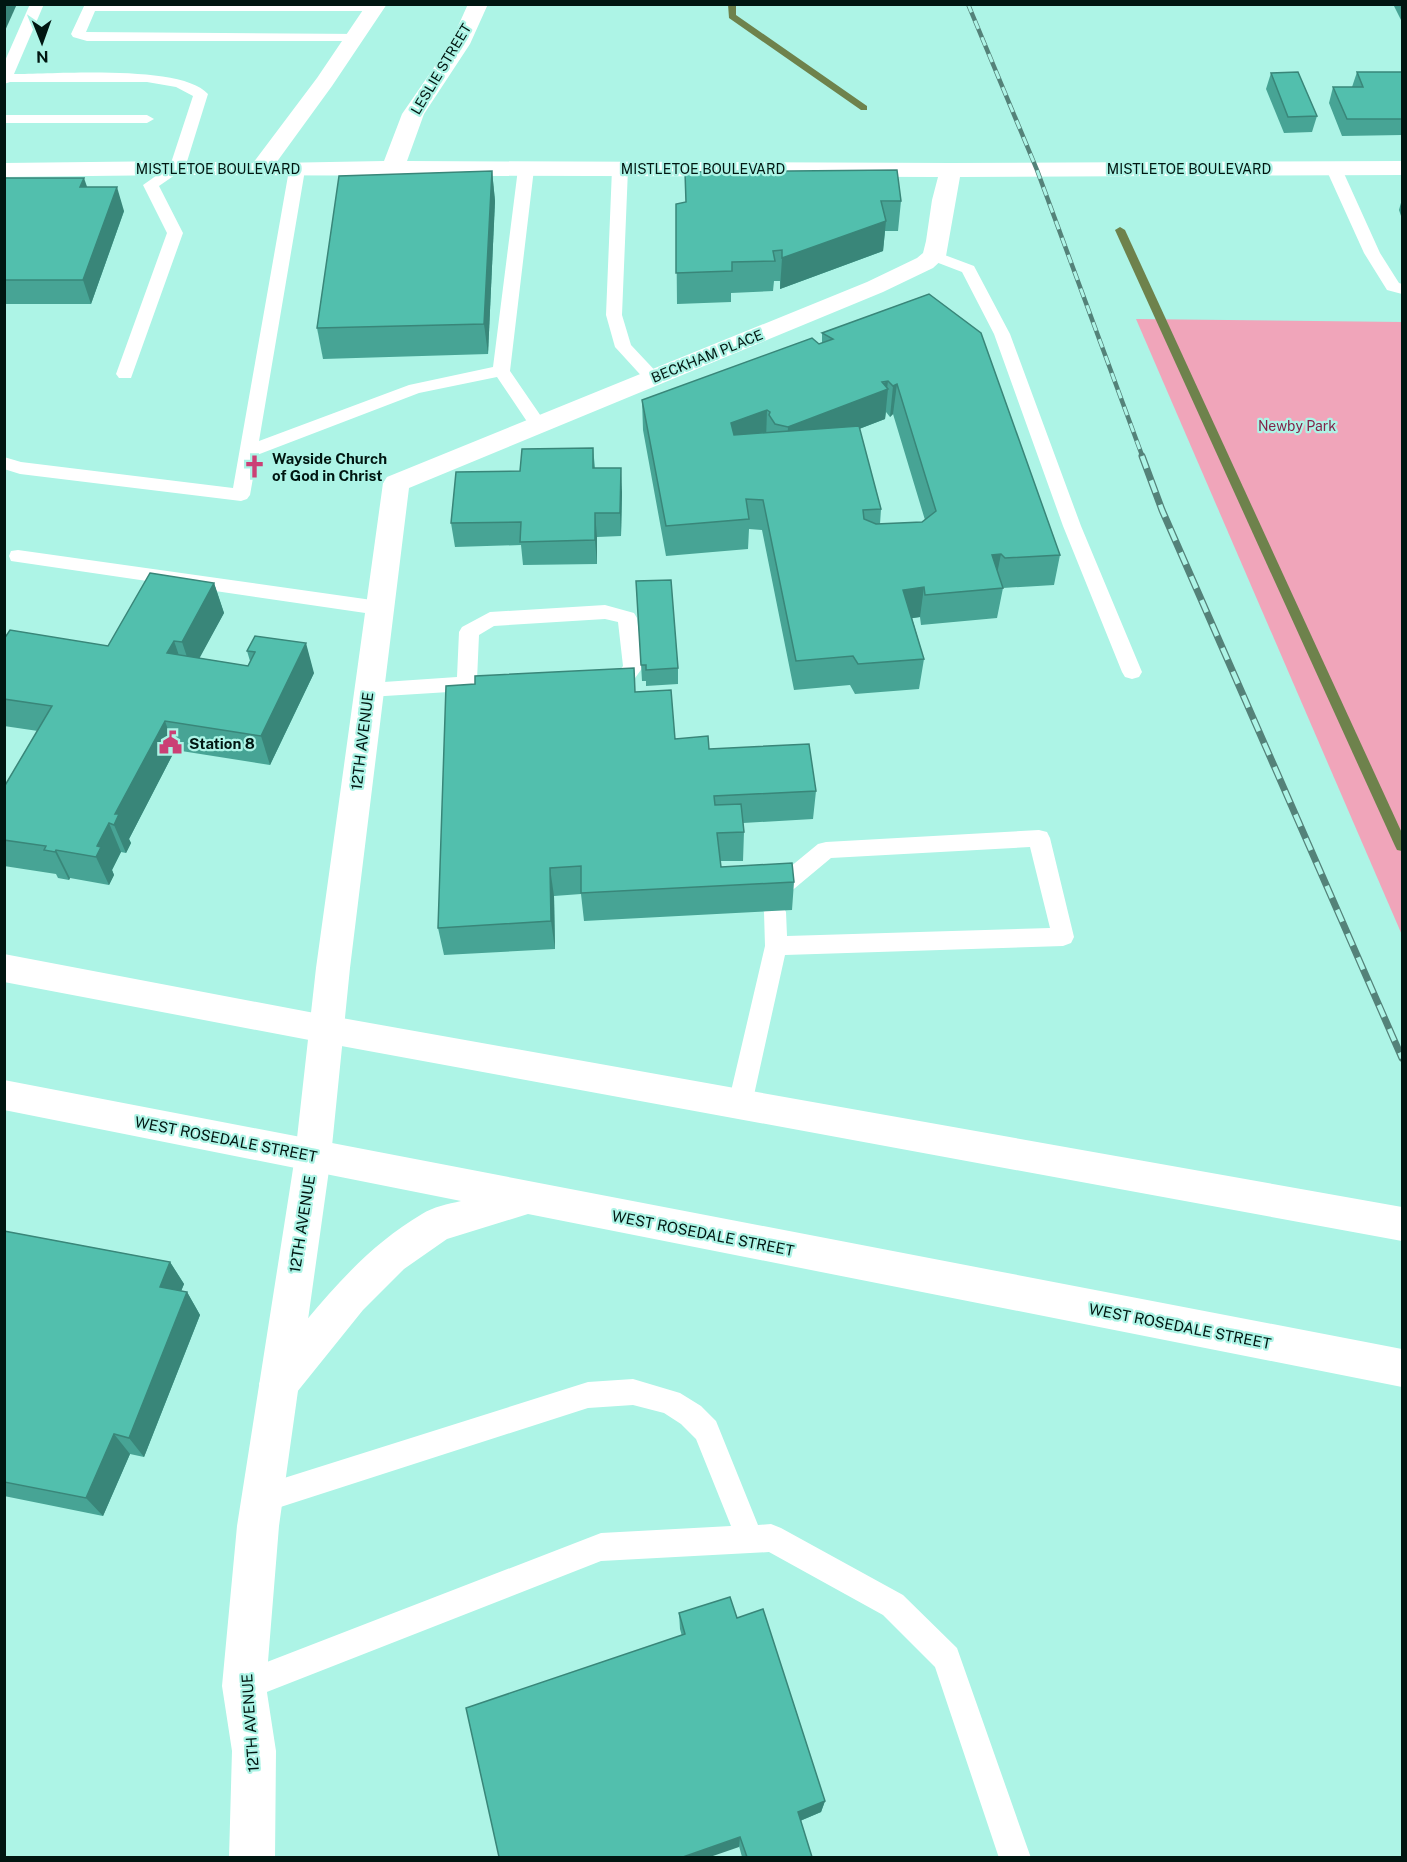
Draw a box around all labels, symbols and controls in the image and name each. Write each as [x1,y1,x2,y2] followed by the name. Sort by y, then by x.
[12,12,72,72] north arrow
[408,21,474,117] street label: LESLIE STREET
[36,47,49,66] text: N
[136,161,300,177] street label: MISTLETOE BOULEVARD
[621,161,785,177] street label: MISTLETOE BOULEVARD
[1107,161,1271,177] street label: MISTLETOE BOULEVARD
[649,326,765,386] street label: BECKHAM PLACE
[1258,418,1336,434] park label: Newby Park
[272,450,387,484] place label: Wayside Church of God in Christ
[241,454,267,480] church icon: Wayside Church of God in Christ
[348,691,376,791] street label: 12TH AVENUE
[158,730,184,756] public building icon: Station 8
[189,735,255,752] place label: Station 8
[133,1113,319,1165] street label: WEST ROSEDALE STREET
[286,1174,318,1274] street label: 12TH AVENUE
[610,1207,796,1259] street label: WEST ROSEDALE STREET
[1087,1300,1273,1352] street label: WEST ROSEDALE STREET
[238,1673,262,1773] street label: 12TH AVENUE

